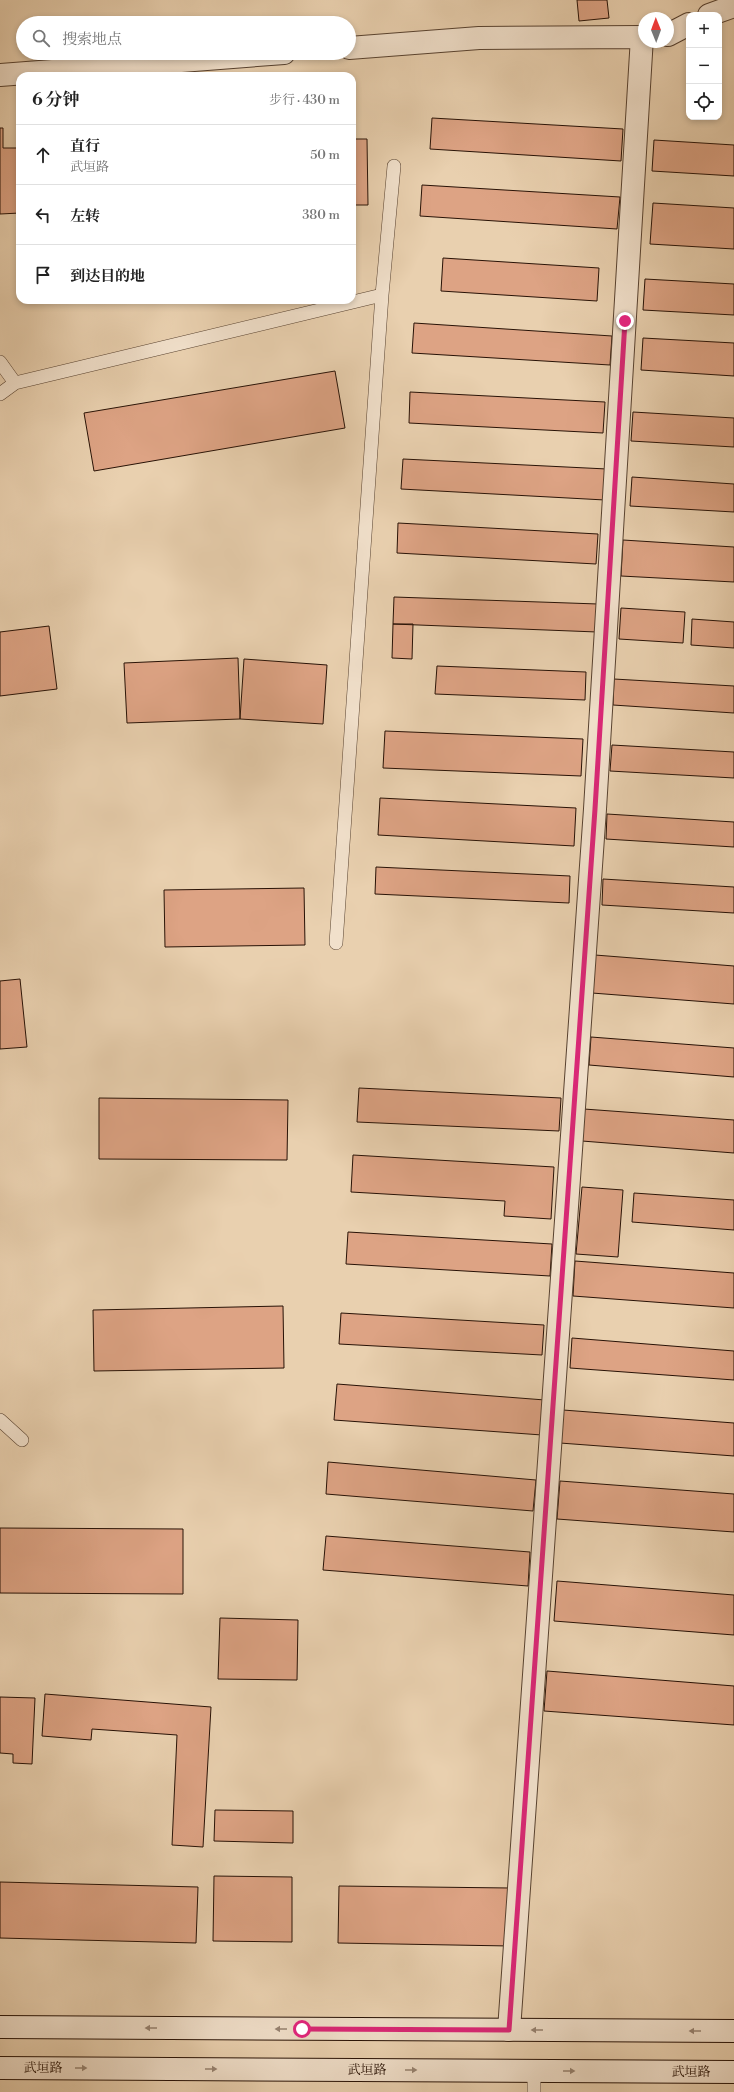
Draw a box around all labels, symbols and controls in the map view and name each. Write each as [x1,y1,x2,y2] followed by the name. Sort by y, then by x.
[638,12,674,48] north arrow
[686,12,722,120] map controls
[686,12,722,48] button: +
[16,16,356,60] search box
[30,27,52,49] icon: search
[62,30,122,49] text: 搜索地点
[686,48,722,84] button: −
[686,84,722,120] button: locate
[32,89,79,111] text: 6 分钟
[269,92,340,108] text: 步行 · 430 m
[70,137,100,156] text: 直行
[32,144,54,166] icon: ahead
[310,147,340,163] text: 50 m
[70,159,109,175] text: 武垣路
[32,204,54,226] icon: left
[70,207,100,226] text: 左转
[302,207,340,223] text: 380 m
[32,264,54,286] icon: arrive
[70,267,145,286] text: 到达目的地
[616,312,634,330] route end
[293,2020,311,2038] route start
[144,2025,157,2031] one-way arrow
[274,2026,287,2032] one-way arrow
[530,2027,543,2033] one-way arrow
[688,2028,701,2034] one-way arrow
[23,2060,63,2076] street label: 武垣路
[347,2062,387,2078] street label: 武垣路
[671,2064,711,2080] street label: 武垣路
[75,2065,88,2071] one-way arrow
[205,2066,218,2072] one-way arrow
[405,2067,418,2073] one-way arrow
[563,2068,576,2074] one-way arrow

